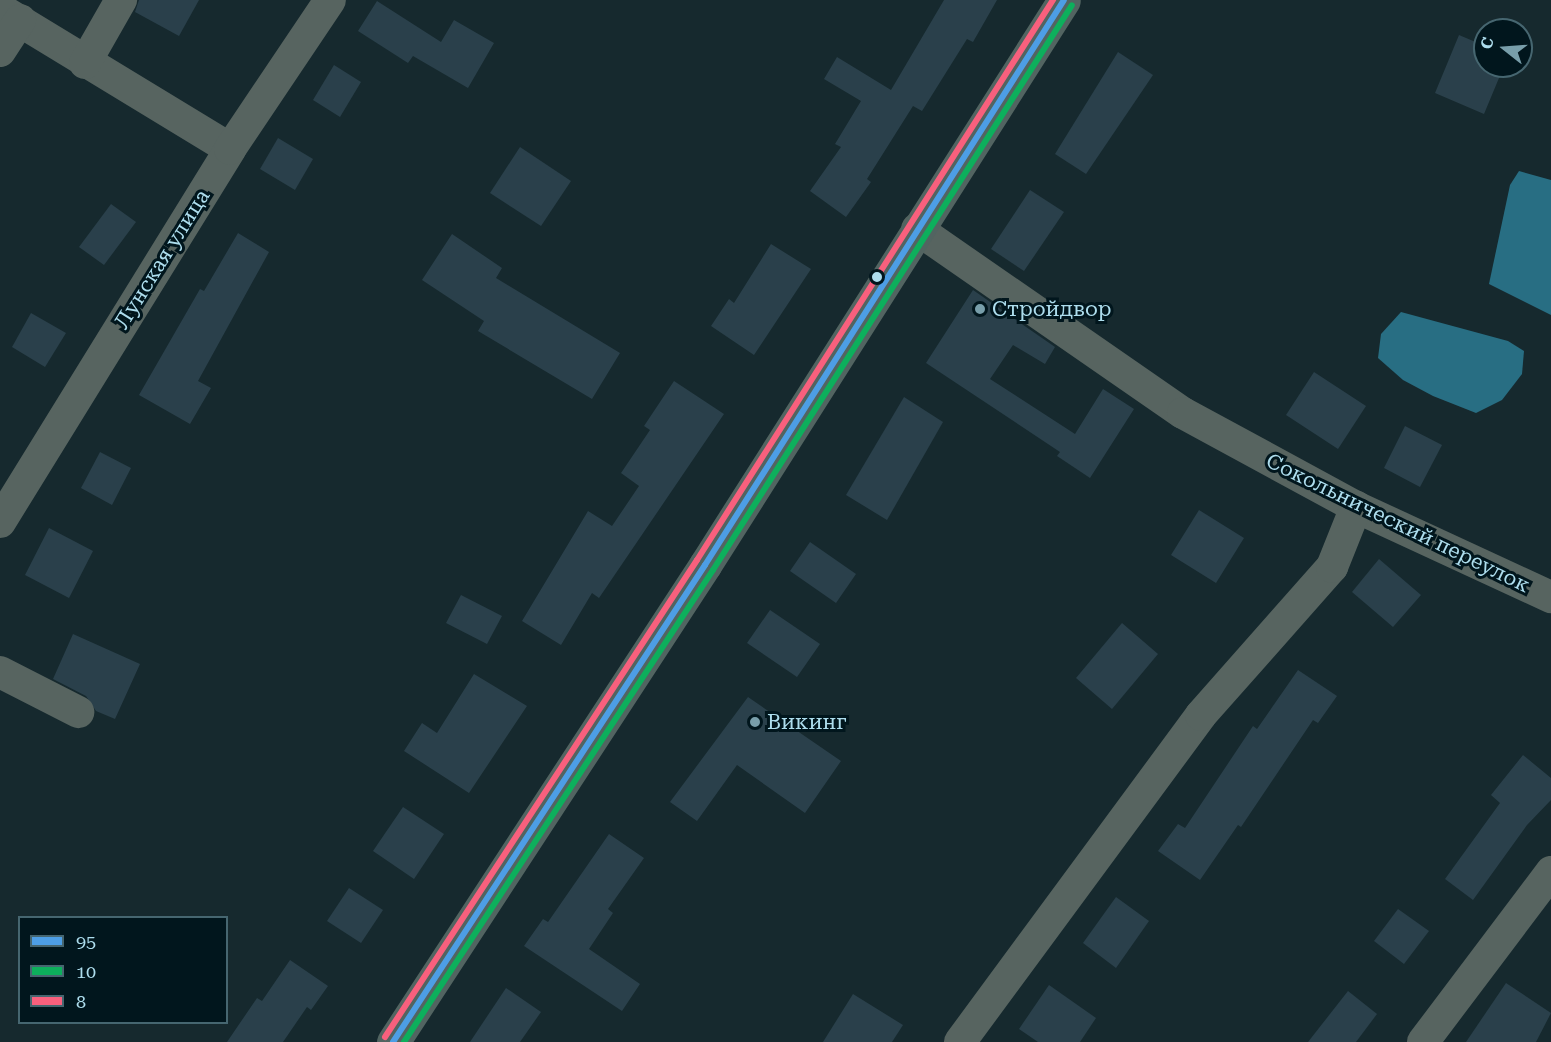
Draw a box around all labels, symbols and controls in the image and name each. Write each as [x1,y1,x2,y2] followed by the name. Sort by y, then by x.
[1473,18,1533,78] north arrow
[1476,35,1498,51] text: С
[109,185,215,333] street label: Лунская улица
[871,271,883,283] unlabelled marker
[992,296,1112,322] place label: Стройдвор
[973,302,987,316] marker: Стройдвор
[1262,448,1534,598] street label: Сокольнический переулок
[767,709,847,735] place label: Викинг
[748,715,762,729] marker: Викинг
[18,916,228,1024] legend
[76,931,96,952] text: 95
[76,961,96,982] text: 10
[76,991,86,1012] text: 8

